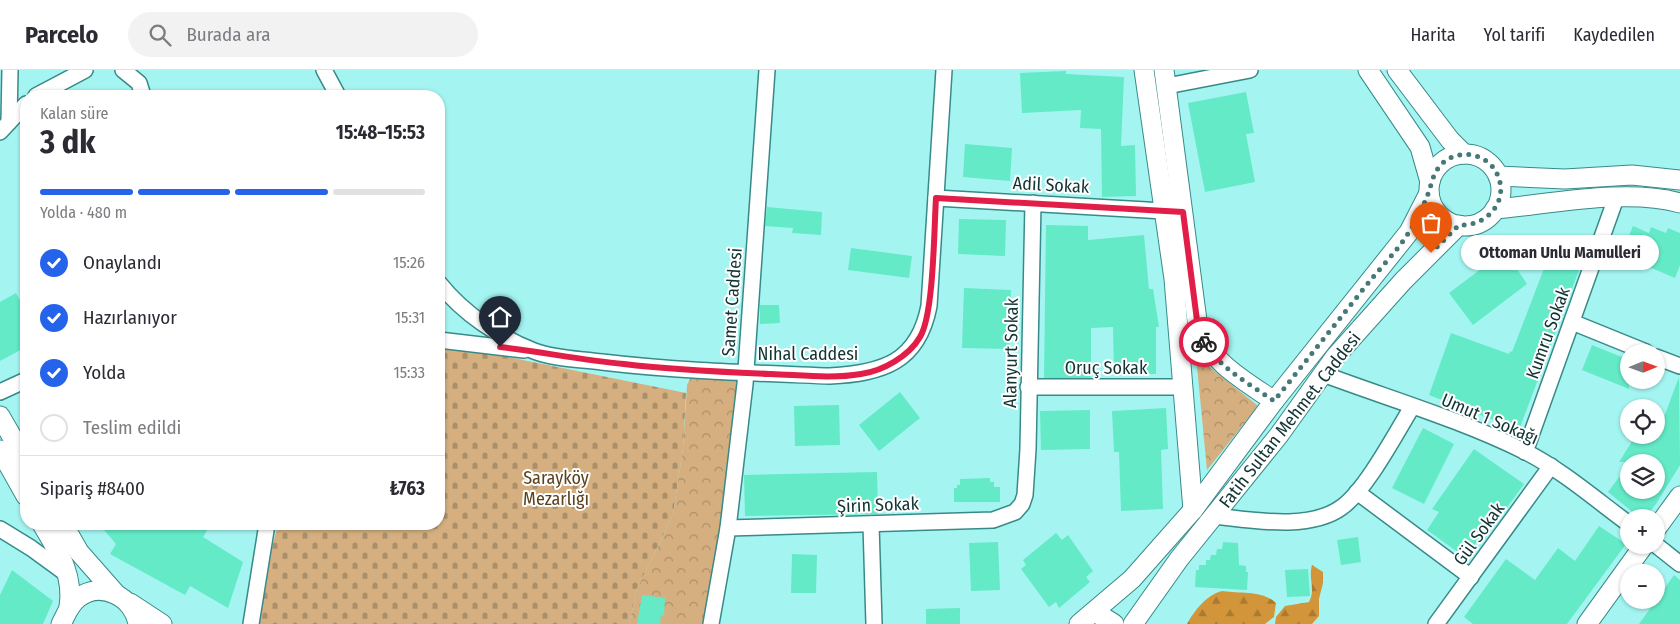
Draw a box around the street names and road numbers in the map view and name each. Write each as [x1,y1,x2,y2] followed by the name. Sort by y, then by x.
[1012,172,1090,198] street label: Adil Sokak
[717,247,747,357] street label: Samet Caddesi
[1521,283,1575,382] street label: Kumru Sokak
[999,297,1023,408] street label: Alanyurt Sokak
[1214,328,1366,512] street label: Fatih Sultan Mehmet. Caddesi
[758,343,858,365] street label: Nihal Caddesi
[1065,357,1148,379] street label: Oruç Sokak
[1438,389,1542,449] street label: Umut 1 Sokağı
[837,493,920,517] street label: Şirin Sokak
[1449,498,1510,570] street label: Gül Sokak

